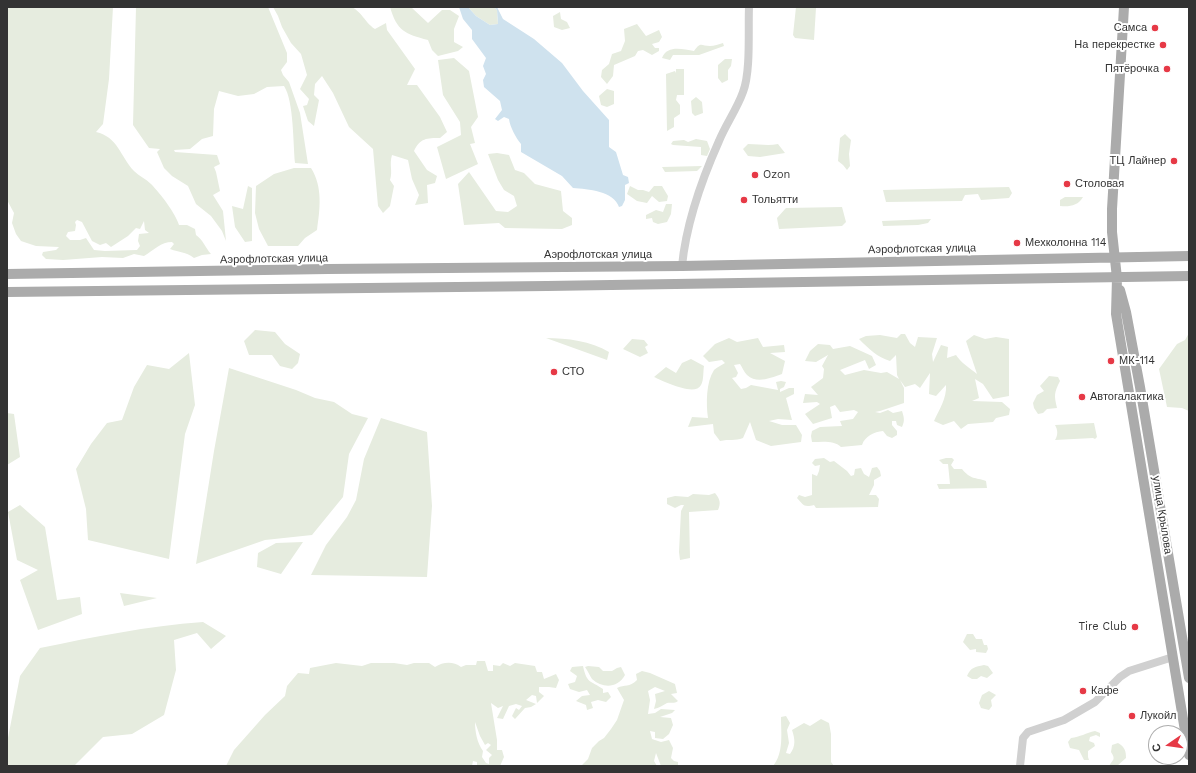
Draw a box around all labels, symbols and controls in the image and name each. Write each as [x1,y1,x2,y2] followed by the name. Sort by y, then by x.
[1114,21,1147,35] place label: Самса
[1150,23,1160,33] marker: Самса
[1074,38,1155,52] place label: На перекрестке
[1158,40,1168,50] marker: На перекрестке
[1105,62,1159,76] place label: Пятёрочка
[1162,64,1172,74] marker: Пятёрочка
[1110,154,1166,168] place label: ТЦ Лайнер
[1169,156,1179,166] marker: ТЦ Лайнер
[763,168,790,182] place label: Ozon
[750,170,760,180] marker: Ozon
[1075,177,1124,191] place label: Столовая
[1062,179,1072,189] marker: Столовая
[752,193,798,207] place label: Тольятти
[739,195,749,205] marker: Тольятти
[1025,236,1106,250] place label: Мехколонна 114
[1012,238,1022,248] marker: Мехколонна 114
[868,241,976,257] street label: Аэрофлотская улица
[544,248,652,262] street label: Аэрофлотская улица
[220,251,328,267] street label: Аэрофлотская улица
[1119,354,1155,368] place label: МК-114
[1106,356,1116,366] marker: МК-114
[562,365,584,379] place label: СТО
[549,367,559,377] marker: СТО
[1090,390,1164,404] place label: Автогалактика
[1077,392,1087,402] marker: Автогалактика
[1149,475,1175,555] street label: улица Крылова
[1079,620,1127,634] place label: Tire Club
[1130,622,1140,632] marker: Tire Club
[1091,684,1119,698] place label: Кафе
[1078,686,1088,696] marker: Кафе
[1140,709,1176,723] place label: Лукойл
[1127,711,1137,721] marker: Лукойл
[1148,725,1188,765] north arrow
[1150,742,1164,753] text: С

